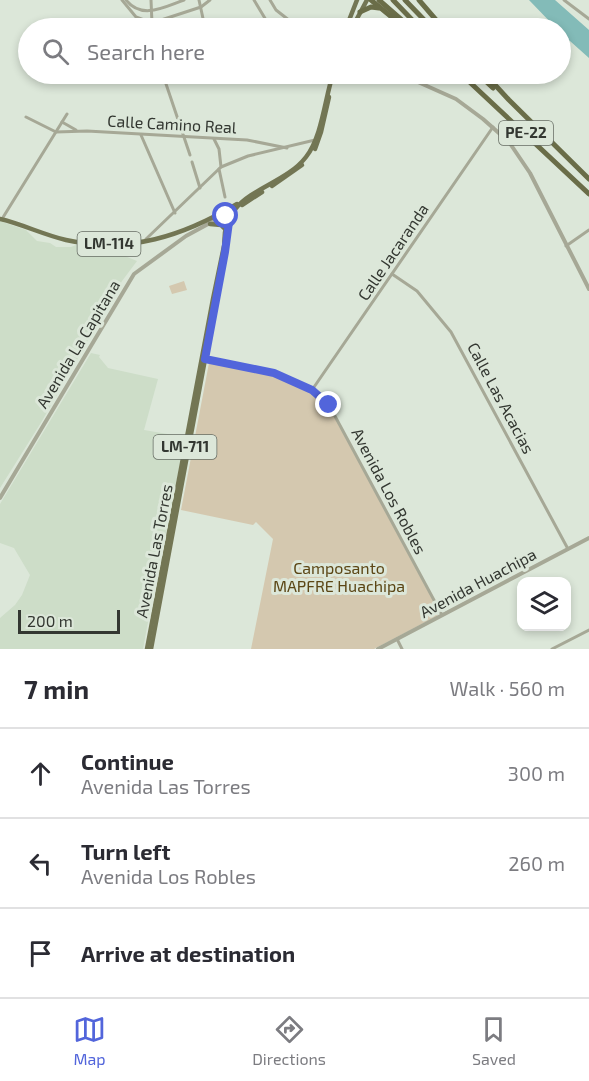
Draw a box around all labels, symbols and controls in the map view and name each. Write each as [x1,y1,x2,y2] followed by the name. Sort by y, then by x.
[18,18,571,84] search box
[39,35,72,68] icon: search
[87,38,205,64] text: Search here
[107,111,237,136] street label: Calle Camino Real
[499,121,553,145] road number: PE-22
[353,200,432,304] street label: Calle Jacaranda
[212,202,238,228] route start
[78,232,140,256] road number: LM-114
[32,276,123,411] street label: Avenida La Capitana
[464,339,539,457] street label: Calle Las Acacias
[315,391,341,417] route end
[348,425,431,557] street label: Avenida Los Robles
[154,435,216,459] road number: LM-711
[131,483,176,619] street label: Avenida Las Torres
[416,544,539,621] street label: Avenida Huachipa
[273,558,405,595] park label: Camposanto MAPFRE Huachipa
[517,577,571,631] map controls
[517,577,571,631] button: layers
[18,607,120,634] scale bar
[27,611,73,630] text: 200 m
[24,673,89,704] text: 7 min
[450,676,565,700] text: Walk · 560 m
[81,748,174,774] text: Continue
[24,757,57,790] icon: ahead
[508,761,565,785] text: 300 m
[81,774,251,798] text: Avenida Las Torres
[81,838,170,864] text: Turn left
[24,847,57,880] icon: left
[508,851,565,875] text: 260 m
[81,864,256,888] text: Avenida Los Robles
[24,937,57,970] icon: arrive
[81,940,295,966] text: Arrive at destination
[73,1013,106,1068] tab: Map
[252,1013,326,1068] tab: Directions
[472,1013,516,1068] tab: Saved

